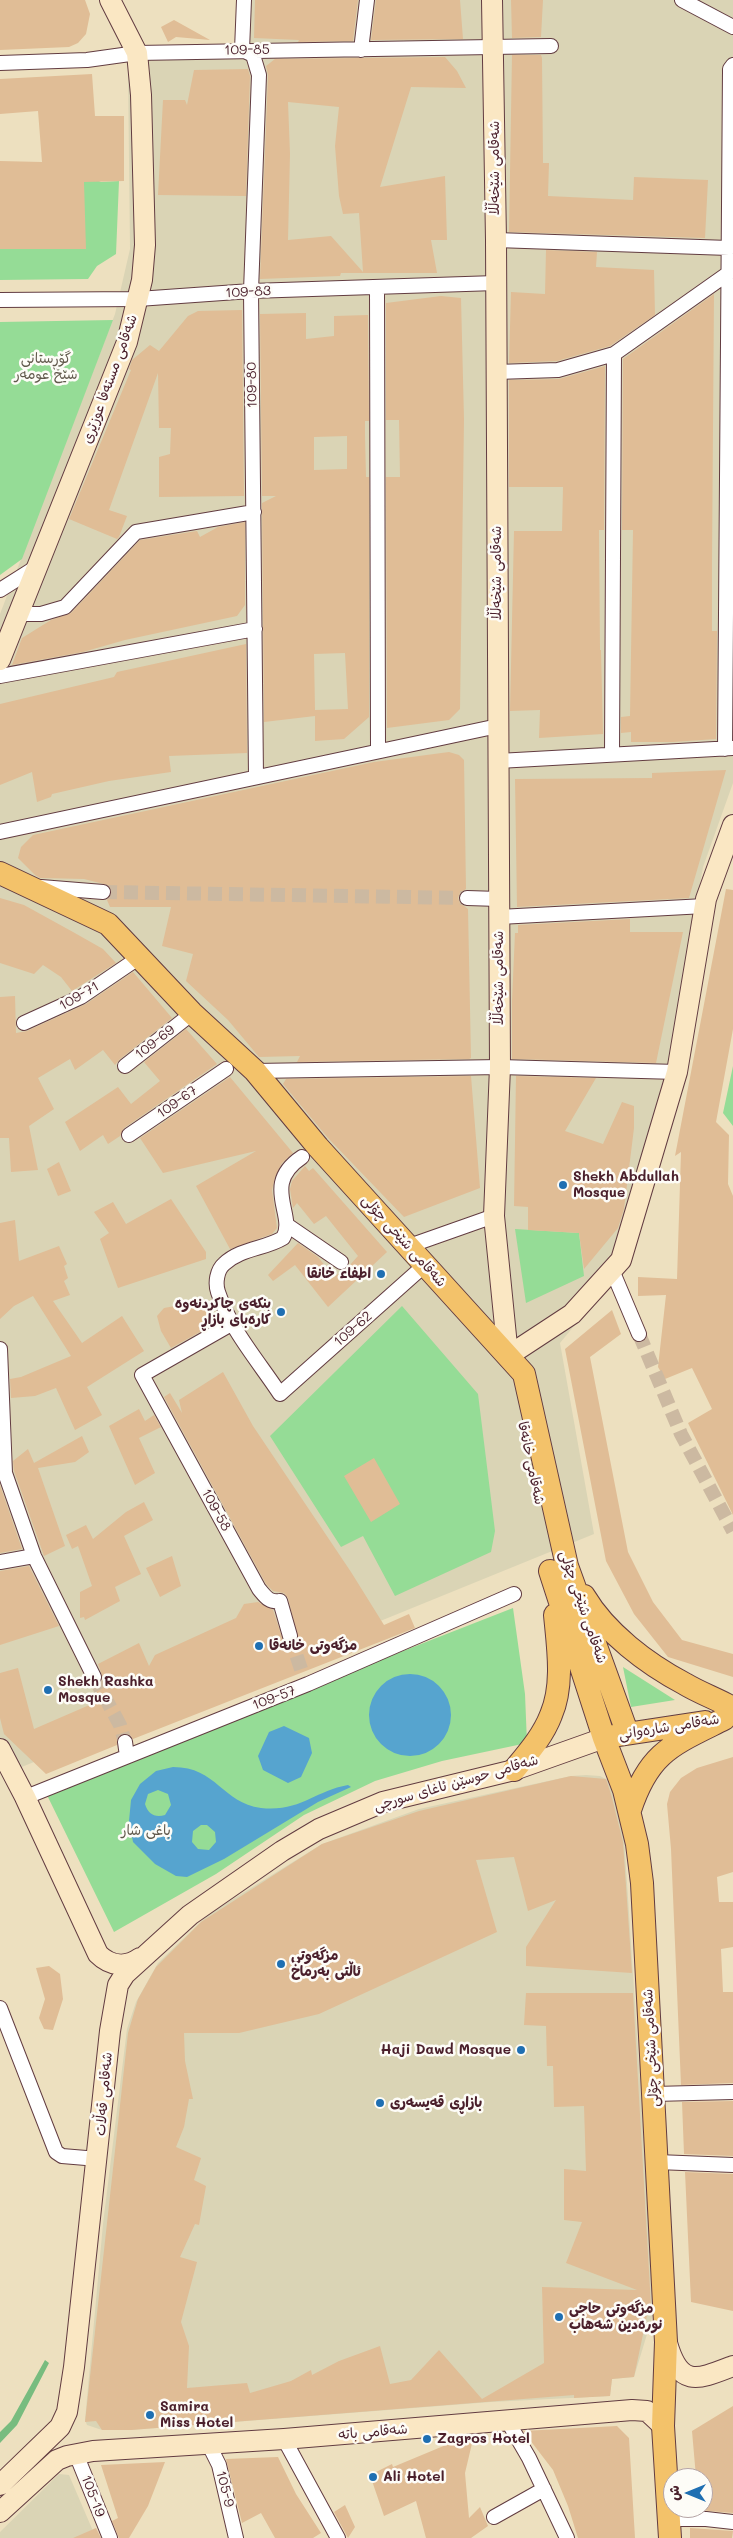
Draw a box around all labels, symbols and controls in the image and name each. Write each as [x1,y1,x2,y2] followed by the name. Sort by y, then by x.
[224,41,270,59] street label: 109-85
[487,121,503,215] street label: شەقامی شێخەڵڵا
[225,282,271,302] street label: 109-83
[79,312,141,446] street label: شەقامی مستەفا عوزێری
[14,351,78,384] park label: گۆڕستانی شێخ عومەر
[243,362,261,408] street label: 109-80
[489,526,505,620] street label: شەقامی شێخەڵڵا
[491,931,507,1025] street label: شەقامی شێخەڵڵا
[56,978,102,1014] street label: 109-71
[132,1021,178,1063] street label: 109-69
[154,1082,200,1122] street label: 109-67
[573,1169,679,1202] place label: Shekh Abdullah Mosque
[557,1179,569,1191] marker: Shekh Abdullah Mosque
[358,1191,450,1291] street label: شەقامی شێخی چۆلی
[307,1266,371,1282] place label: اطفاء خانقا
[375,1268,387,1280] marker: اطفاء خانقا
[175,1296,271,1328] place label: بنکەی چاکردنەوە کارەبای بازاڕ
[275,1306,287,1318] marker: بنکەی چاکردنەوە کارەبای بازاڕ
[330,1308,376,1350] street label: 109-62
[514,1420,548,1506] street label: شەقامی خانەقا
[198,1486,234,1534] street label: 109-58
[556,1548,610,1666] street label: شەقامی شێخی چۆلی
[269,1638,357,1654] place label: مزگەوتی خانەقا
[253,1640,265,1652] marker: مزگەوتی خانەقا
[58,1674,154,1706] place label: Shekh Rashka Mosque
[250,1682,298,1714] street label: 109-57
[42,1684,54,1696] marker: Shekh Rashka Mosque
[617,1711,721,1743] street label: شەقامی شارەوانی
[372,1751,540,1815] street label: شەقامی حوسێن ئاغای سورچی
[121,1823,171,1839] park label: باغی شار
[291,1948,361,1980] place label: مزگەوتی ئاڵتی بەرماخ
[275,1958,287,1970] marker: مزگەوتی ئاڵتی بەرماخ
[640,1989,662,2107] street label: شەقامی شێخی چۆلی
[381,2042,511,2058] place label: Haji Dawd Mosque
[515,2044,527,2056] marker: Haji Dawd Mosque
[92,2051,116,2137] street label: شەقامی قەڵات
[390,2095,482,2111] place label: بازاڕی قەیسەری
[374,2097,386,2109] marker: بازاڕی قەیسەری
[569,2301,662,2334] place label: مزگەوتی حاجی نورەدین شەهاب
[553,2311,565,2323] marker: مزگەوتی حاجی نورەدین شەهاب
[160,2399,233,2432] place label: Samira Miss Hotel
[144,2409,156,2421] marker: Samira Miss Hotel
[338,2421,408,2443] street label: شەقامی باتە
[437,2431,530,2447] place label: Zagros Hotel
[421,2433,433,2445] marker: Zagros Hotel
[663,2468,713,2518] north arrow
[212,2469,238,2509] street label: 105-9
[383,2469,444,2485] place label: Ali Hotel
[367,2471,379,2483] marker: Ali Hotel
[77,2473,109,2519] street label: 105-19
[664,2485,683,2501] text: ش

